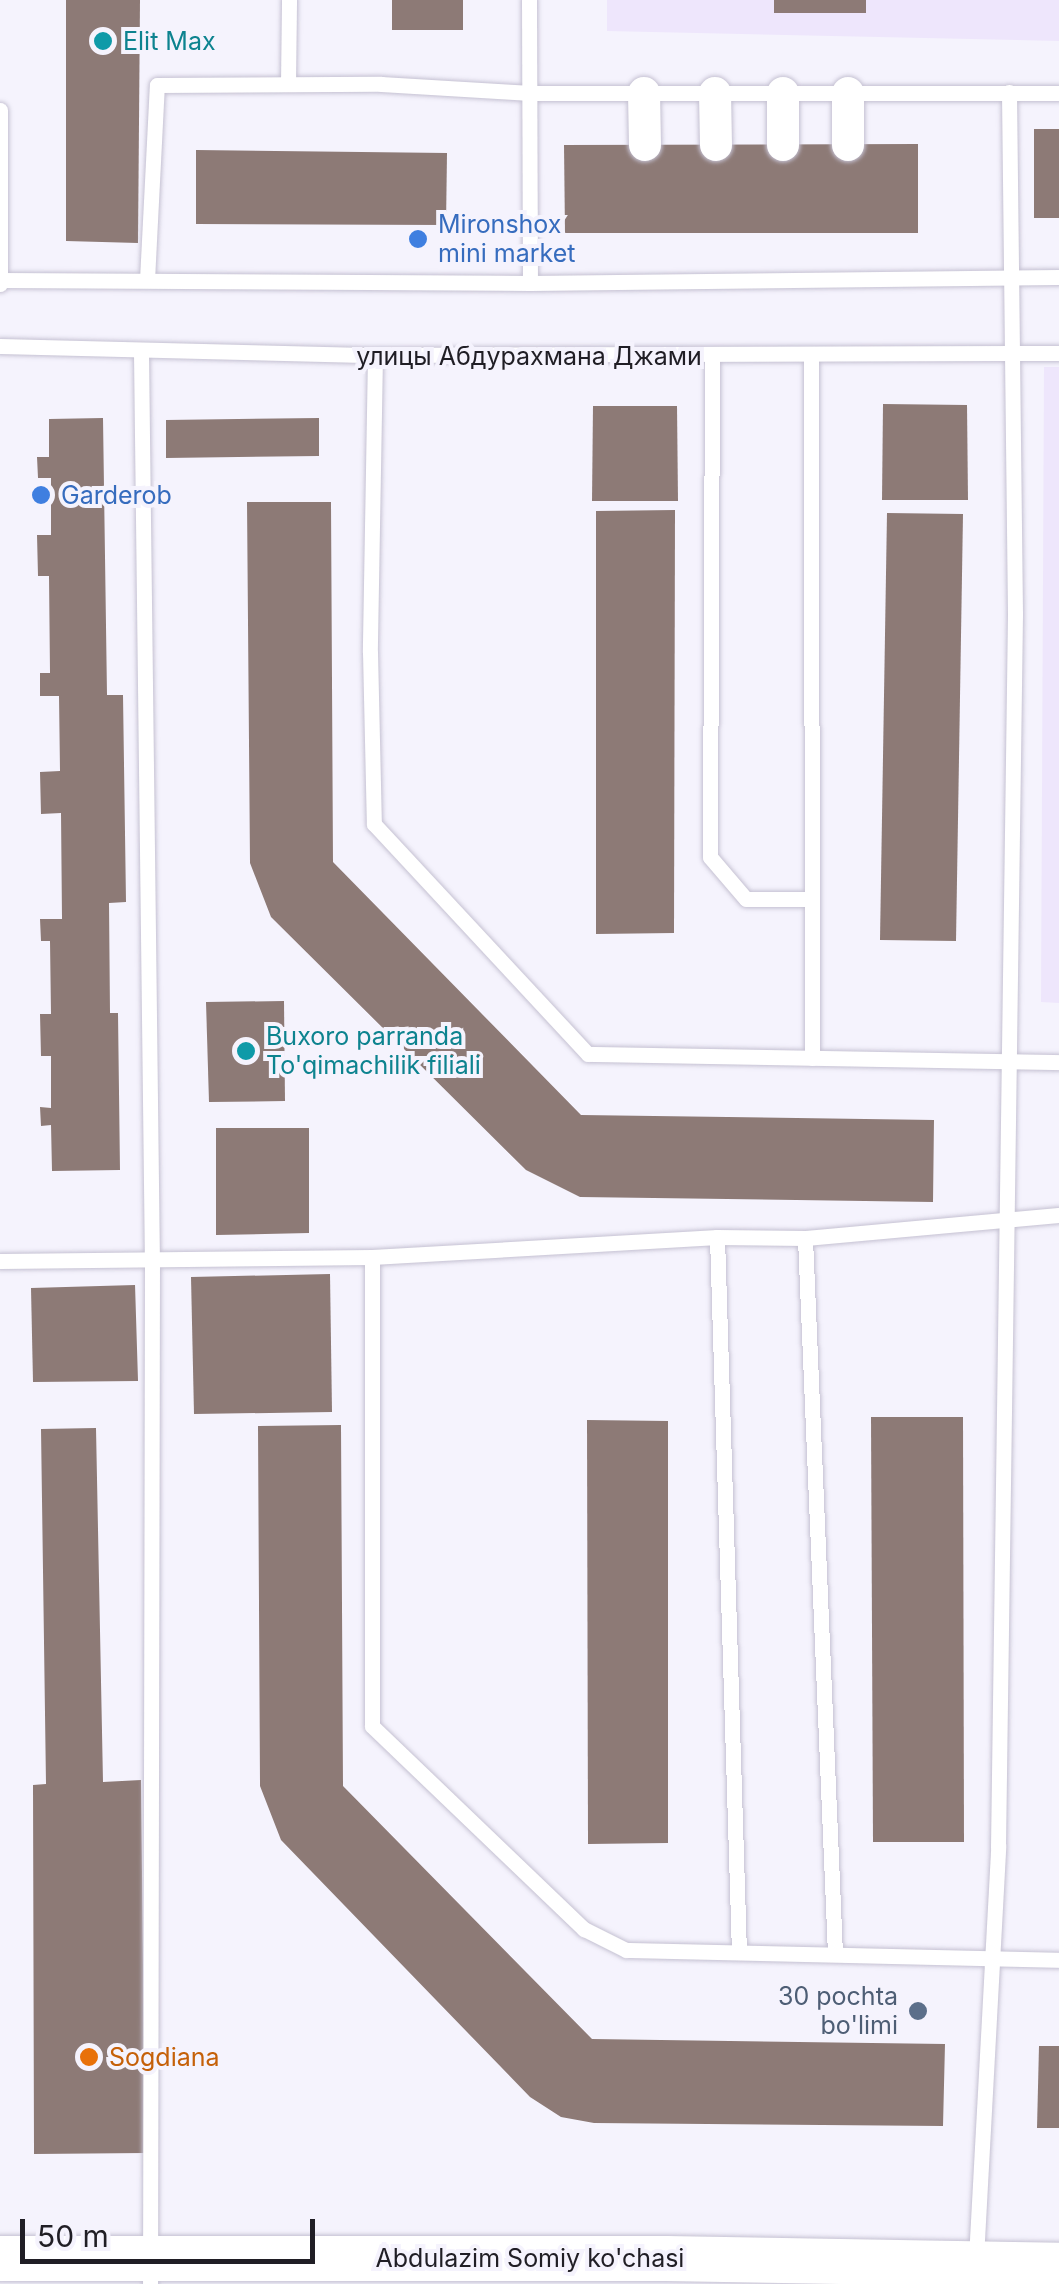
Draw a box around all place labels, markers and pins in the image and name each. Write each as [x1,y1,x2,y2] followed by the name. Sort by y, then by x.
[123,26,216,56] place label: Elit Max
[92,30,114,52] marker: Elit Max
[438,210,575,269] place label: Mironshox mini market
[407,228,429,250] marker: Mironshox mini market
[61,480,172,510] place label: Garderob
[30,484,52,506] marker: Garderob
[266,1022,481,1081] place label: Buxoro parranda To'qimachilik filiali
[235,1040,257,1062] marker: Buxoro parranda To'qimachilik filiali
[778,1982,898,2041] place label: 30 pochta bo'limi
[907,2000,929,2022] marker: 30 pochta bo'limi
[109,2042,220,2072] place label: Sogdiana
[78,2046,100,2068] marker: Sogdiana

